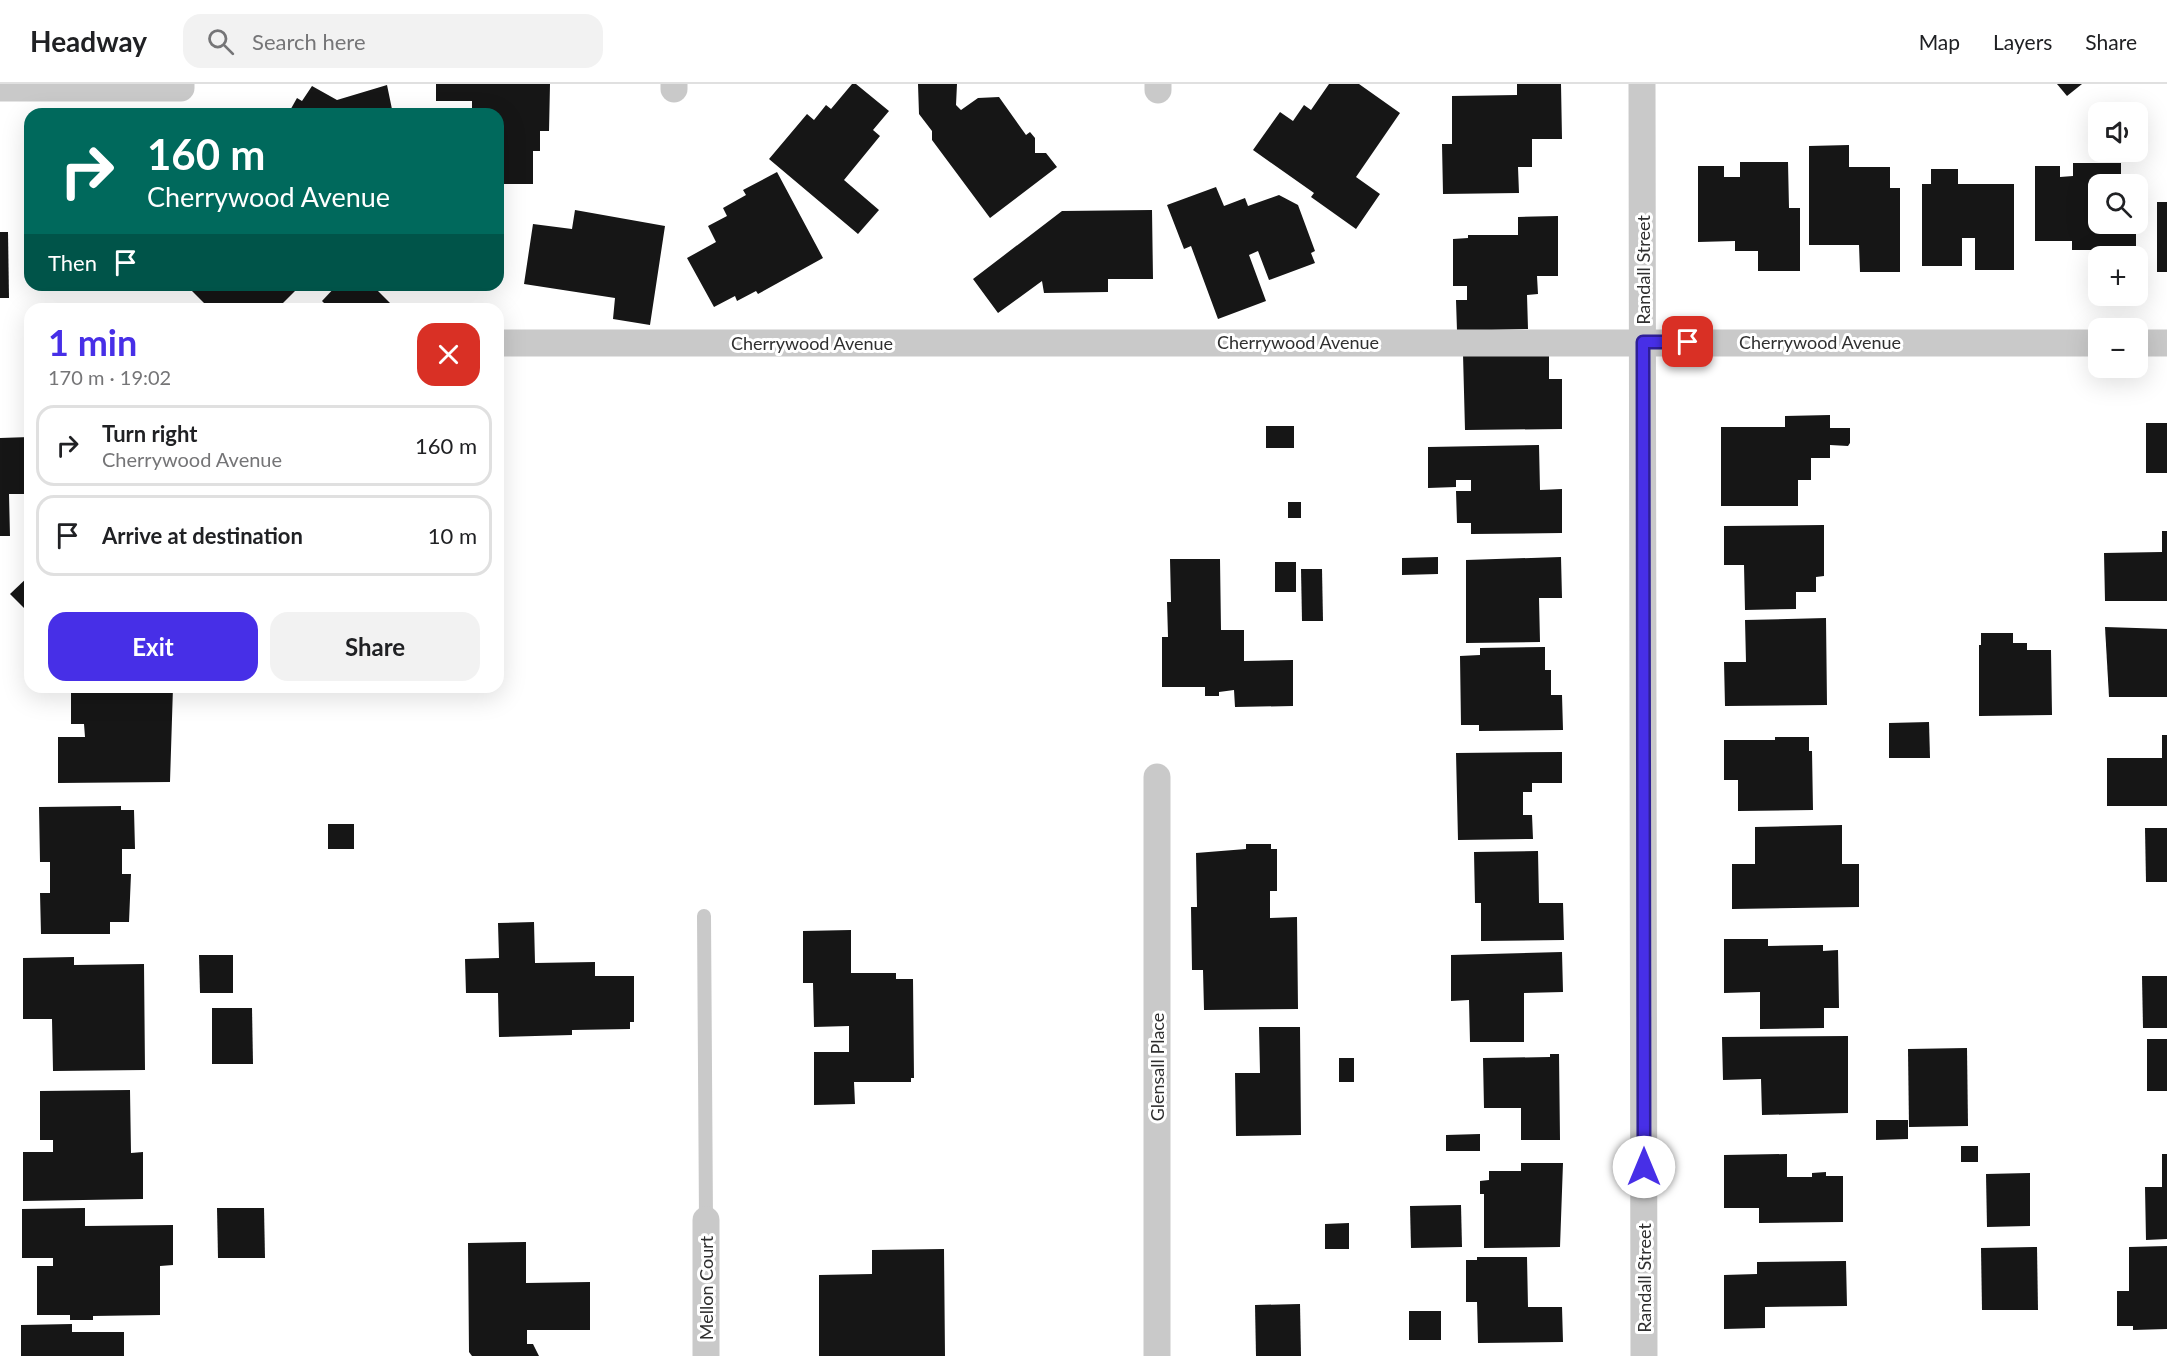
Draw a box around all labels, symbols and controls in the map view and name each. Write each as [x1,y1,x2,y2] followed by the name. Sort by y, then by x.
[183,14,603,68] search box
[30,24,147,58] text: Headway
[204,25,237,58] icon: search
[252,28,366,55] text: Search here
[1919,29,1960,54] text: Map
[1993,29,2052,54] text: Layers
[2085,29,2137,54] text: Share
[2088,102,2148,378] map controls
[2088,102,2148,162] button: sound
[147,129,265,179] text: 160 m
[48,132,126,210] icon: right
[2088,174,2148,234] button: search
[147,180,390,213] text: Cherrywood Avenue
[1632,215,1654,325] street label: Randall Street
[109,246,142,279] icon: arrive
[2088,246,2148,306] button: +
[48,249,97,276] text: Then
[1662,316,1713,367] pin
[2088,318,2148,378] button: −
[48,320,137,364] text: 1 min
[417,323,480,386] button: close
[1671,325,1704,358] icon: arrive
[1217,331,1379,353] street label: Cherrywood Avenue
[1739,331,1901,353] street label: Cherrywood Avenue
[731,332,893,354] street label: Cherrywood Avenue
[48,365,171,389] text: 170 m · 19:02
[102,420,197,447] text: Turn right
[51,429,84,462] icon: right
[415,432,477,459] text: 160 m
[102,447,282,471] text: Cherrywood Avenue
[51,519,84,552] icon: arrive
[102,522,303,549] text: Arrive at destination
[428,522,477,549] text: 10 m
[48,612,258,681] button: Exit
[270,612,480,681] button: Share
[1146,1013,1168,1121] street label: Glensall Place
[1612,1135,1676,1199] position arrow
[1633,1223,1655,1333] street label: Randall Street
[695,1235,717,1340] street label: Mellon Court

